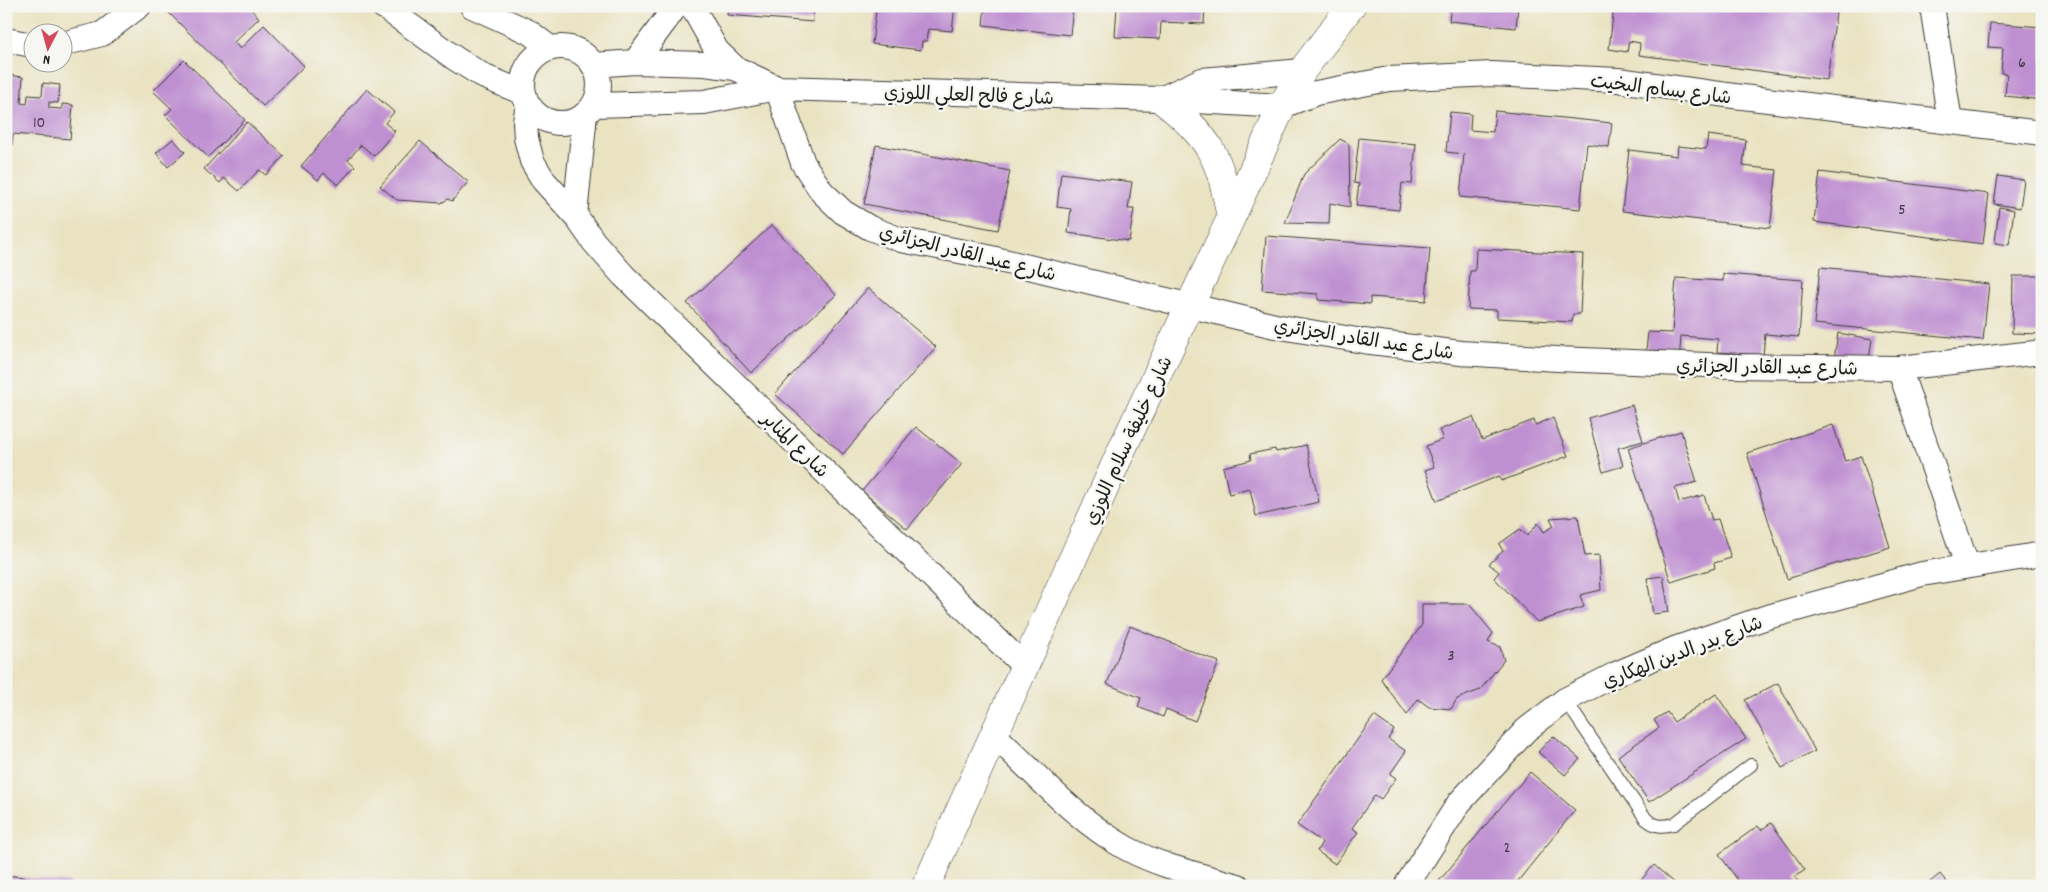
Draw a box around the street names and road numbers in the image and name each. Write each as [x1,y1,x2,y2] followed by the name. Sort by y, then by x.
[1588,69,1733,114] street label: شارع بسام البخيت
[884,81,1054,114] street label: شارع فالح العلي اللوزي
[876,220,1059,290] street label: شارع عبد القادر الجزائري
[1272,314,1455,369] street label: شارع عبد القادر الجزائري
[1079,352,1181,531] street label: شارع خليفة سلام اللوزي
[1676,354,1858,385] street label: شارع عبد القادر الجزائري
[752,406,833,486] street label: شارع المنابر
[1599,611,1767,697] street label: شارع بدر الدين الهكاري

